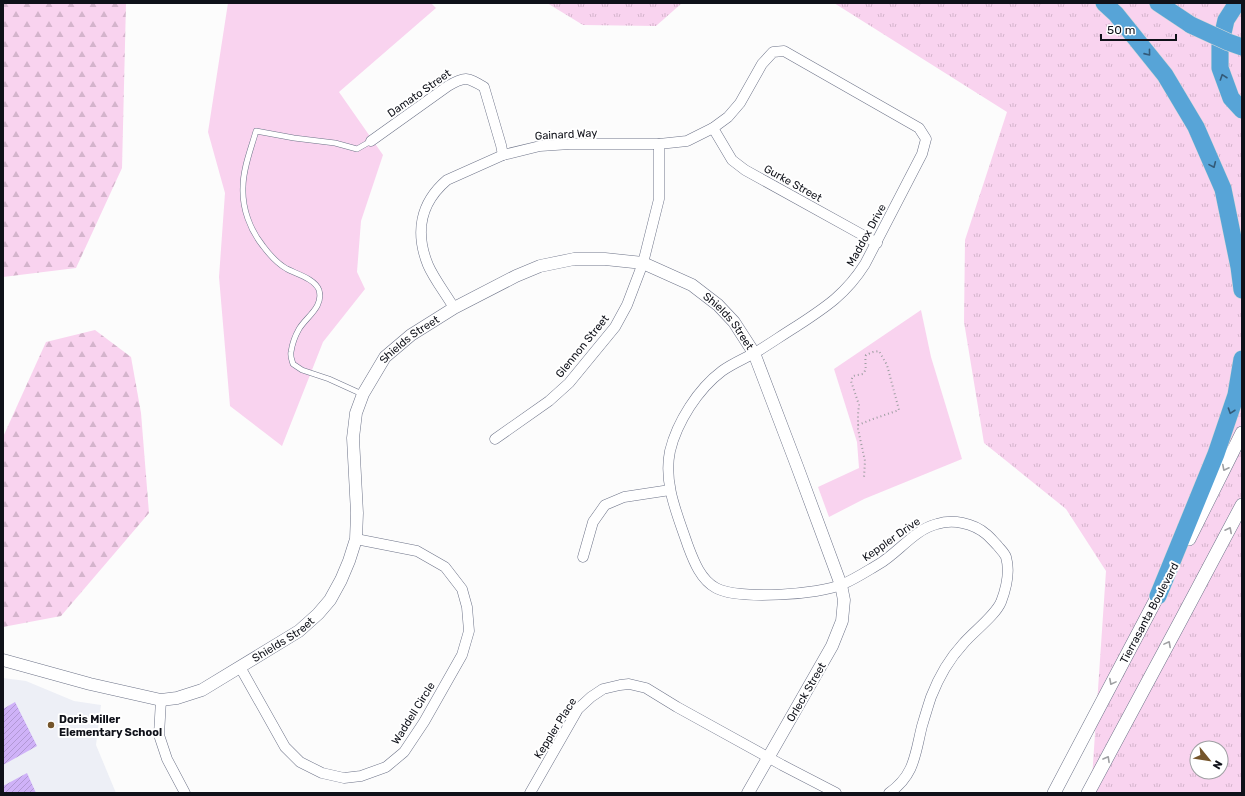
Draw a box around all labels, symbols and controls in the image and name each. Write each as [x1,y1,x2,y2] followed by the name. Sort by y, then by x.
[1101,16,1176,42] scale bar
[1107,23,1135,37] text: 50 m
[1143,49,1150,56] one-way arrow
[385,66,454,120] street label: Damato Street
[1220,73,1228,80] one-way arrow
[534,126,598,143] street label: Gainard Way
[761,162,825,205] street label: Gurke Street
[1208,162,1216,169] one-way arrow
[844,202,889,269] street label: Maddox Drive
[700,290,756,353] street label: Shields Street
[553,312,612,380] street label: Glennon Street
[377,313,442,366] street label: Shields Street
[1227,407,1236,414] one-way arrow
[1222,464,1229,471] one-way arrow
[860,515,923,564] street label: Keppler Drive
[1225,526,1232,534] one-way arrow
[1117,561,1182,666] street label: Tierrasanta Boulevard
[250,614,318,665] street label: Shields Street
[1164,641,1171,649] one-way arrow
[784,660,829,724] street label: Orleck Street
[1109,678,1117,685] one-way arrow
[389,680,438,747] street label: Waddell Circle
[532,696,579,761] street label: Keppler Place
[59,713,162,739] place label: Doris Miller Elementary School
[46,720,56,730] marker: Doris Miller Elementary School
[1189,740,1229,780] north arrow
[1102,756,1109,763] one-way arrow
[1210,758,1225,771] text: N

